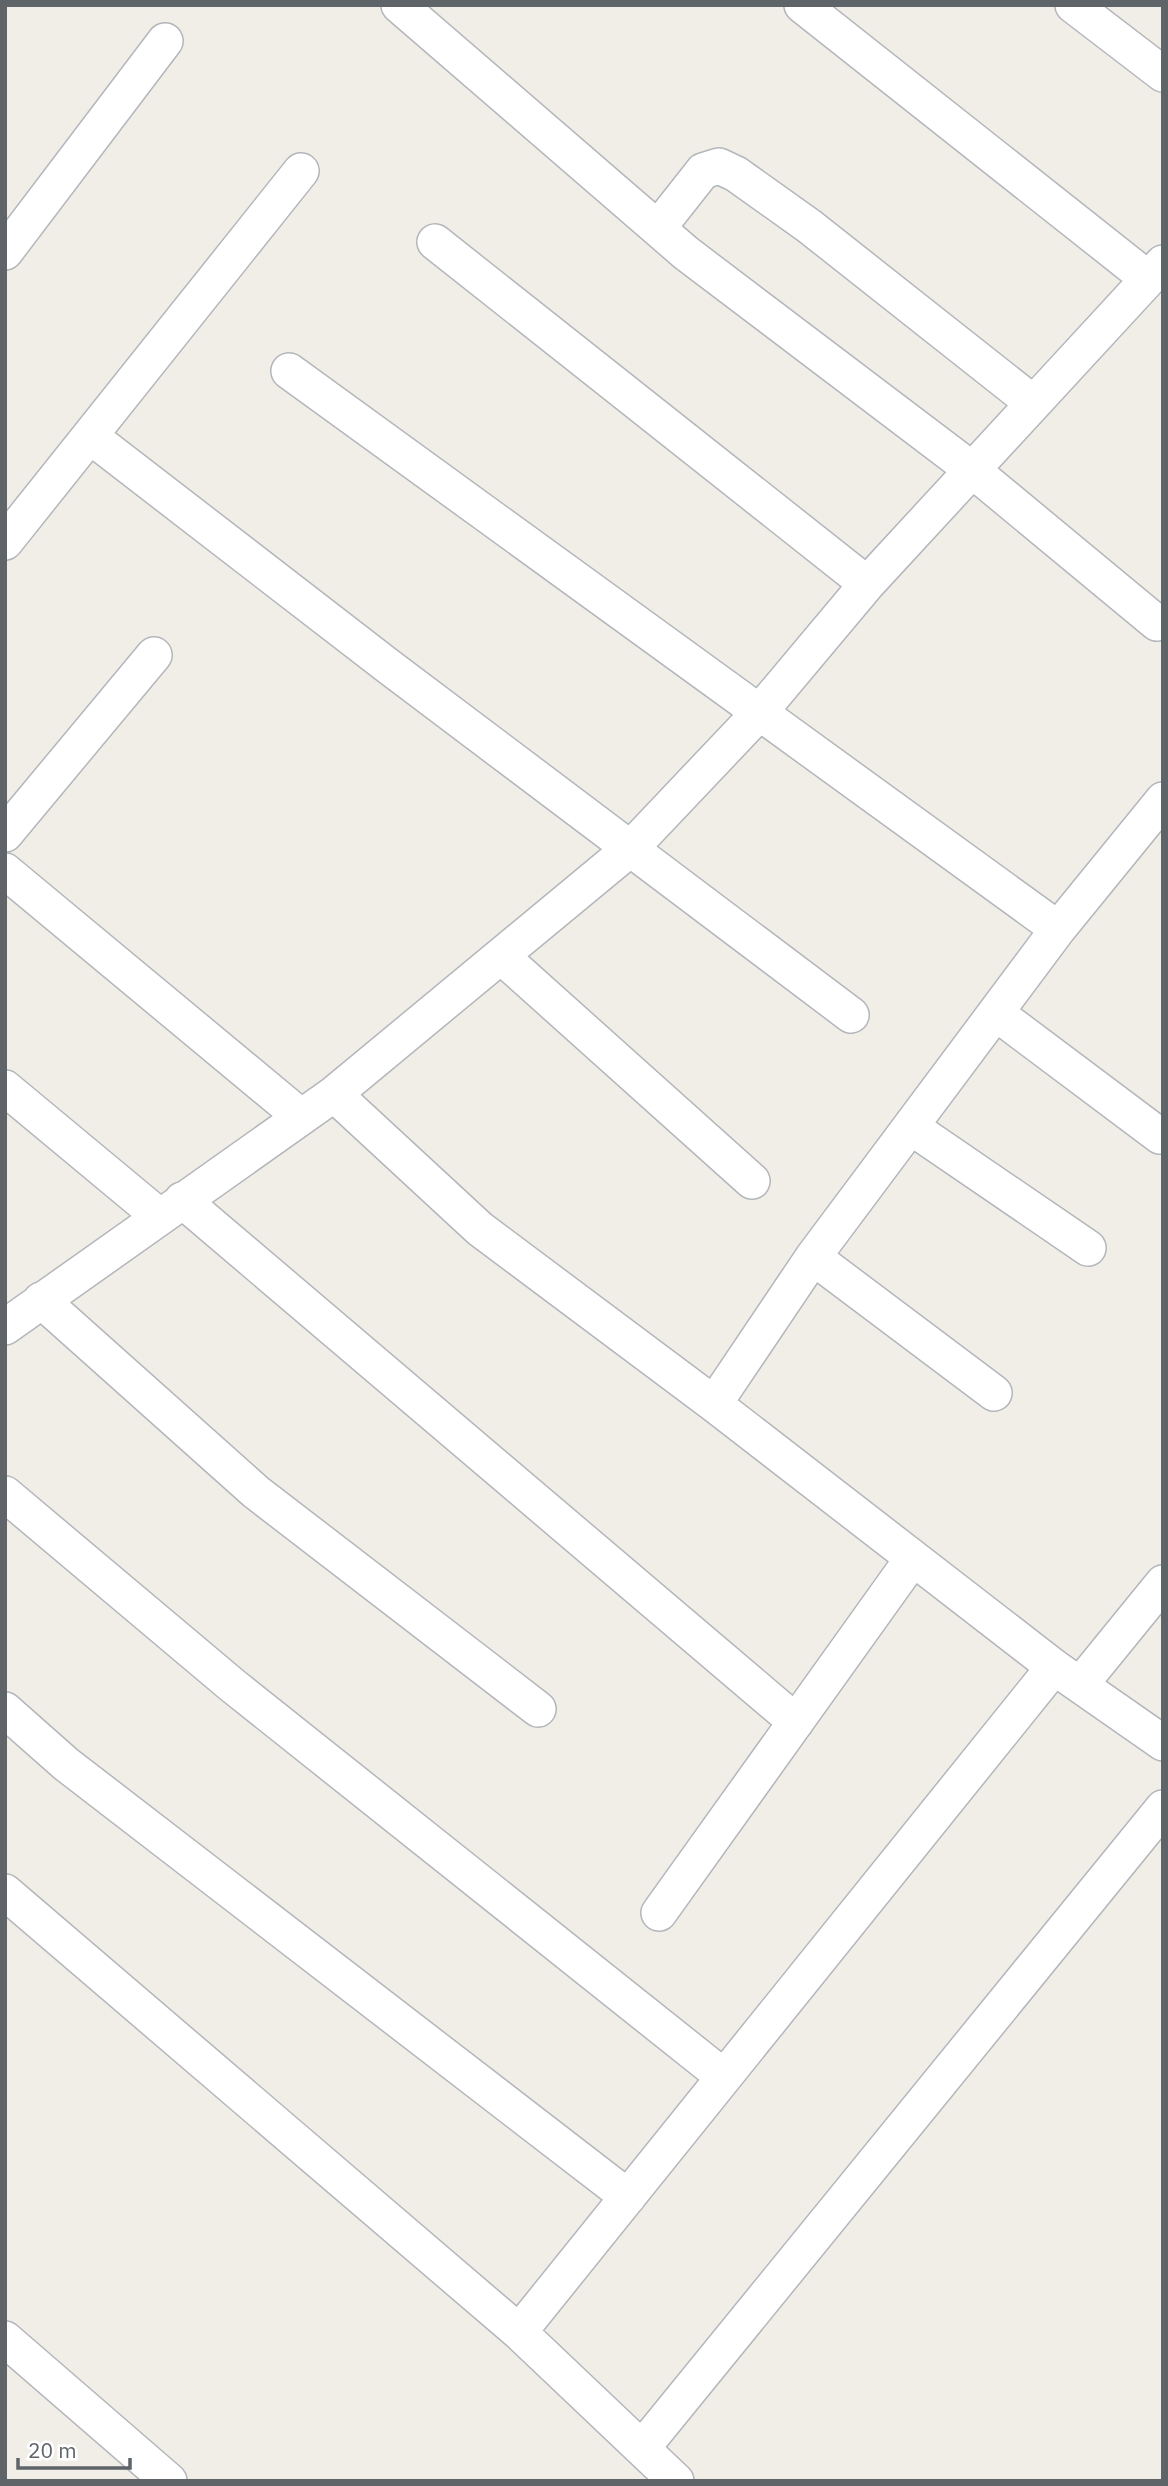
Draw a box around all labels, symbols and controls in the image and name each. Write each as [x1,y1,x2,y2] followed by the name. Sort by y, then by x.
[18,2426,130,2470] scale bar
[28,2436,77,2464] text: 20 m

